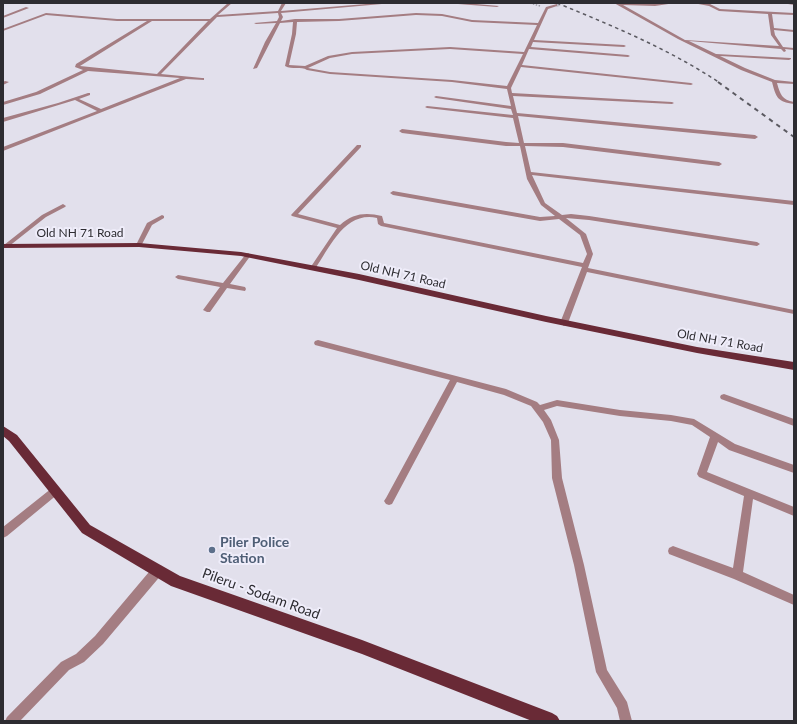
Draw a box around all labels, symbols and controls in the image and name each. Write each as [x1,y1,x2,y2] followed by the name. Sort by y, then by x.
[36,226,124,240] street label: Old NH 71 Road
[359,258,447,292] street label: Old NH 71 Road
[676,326,764,356] street label: Old NH 71 Road
[220,534,289,566] place label: Piler Police Station
[207,545,217,555] marker: Piler Police Station
[200,565,322,623] street label: Pileru - Sodam Road

